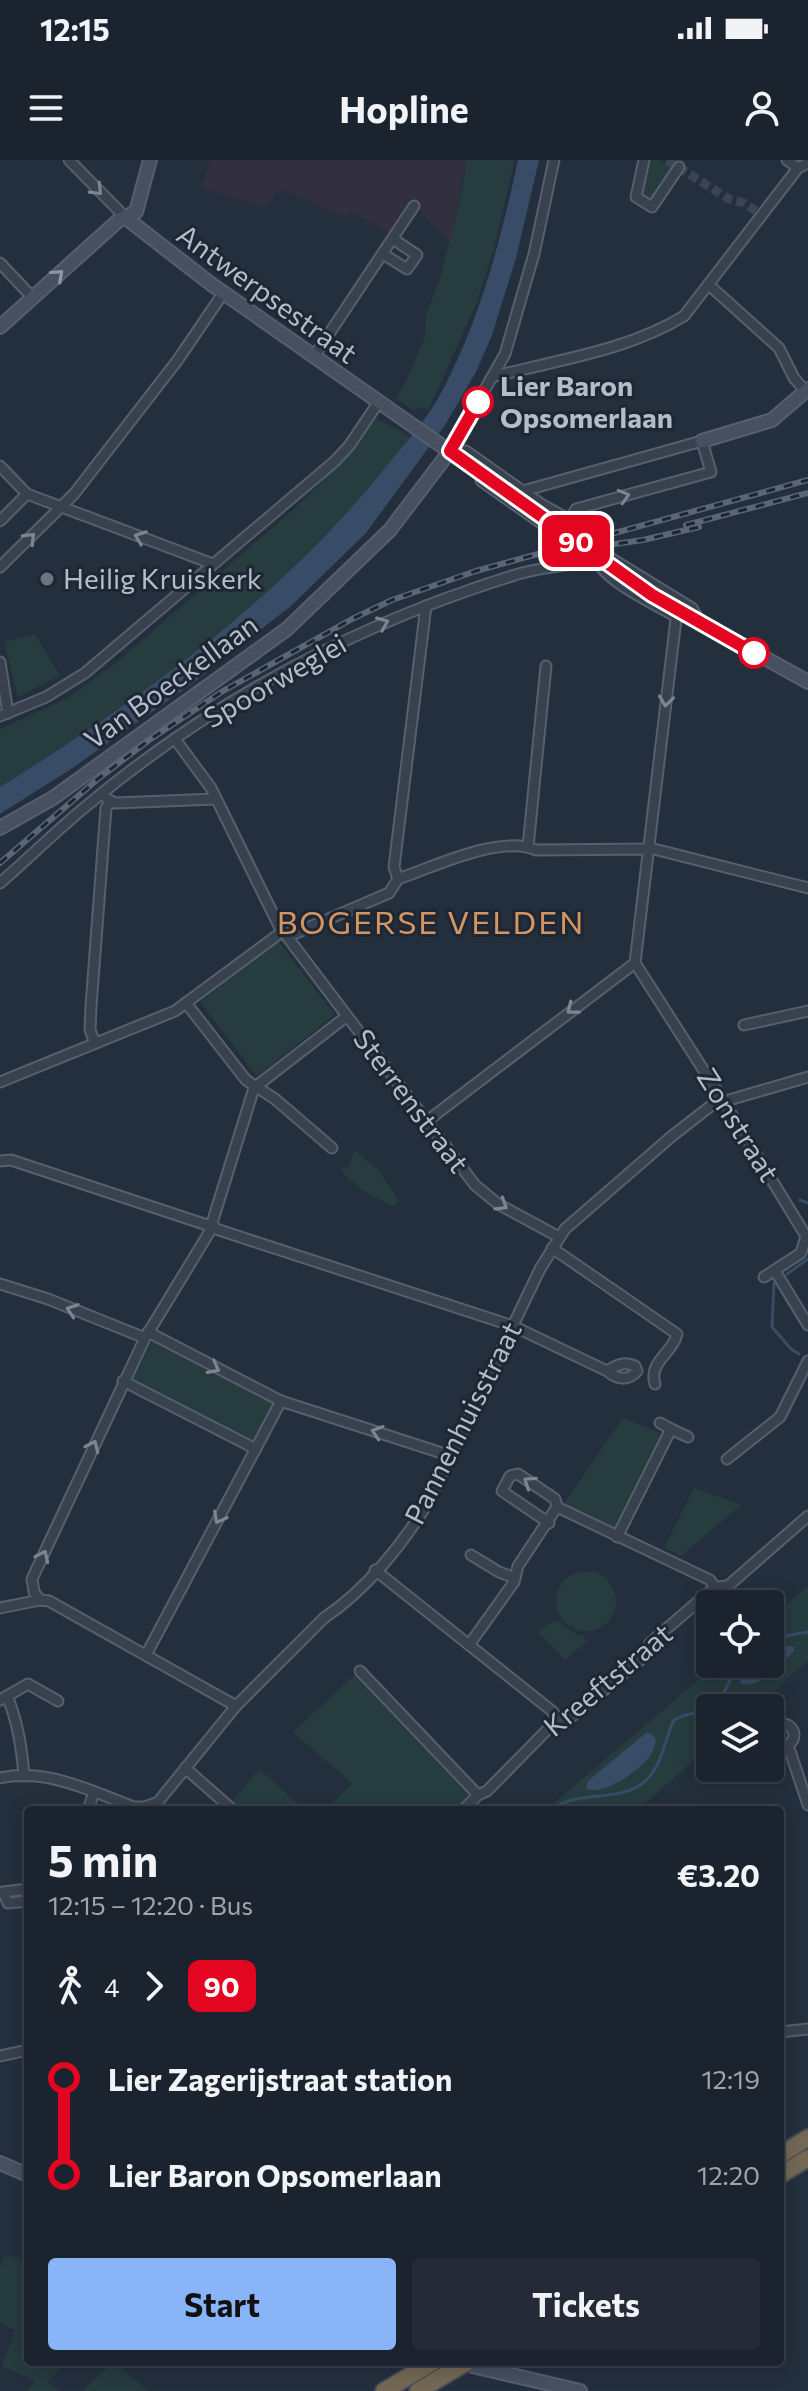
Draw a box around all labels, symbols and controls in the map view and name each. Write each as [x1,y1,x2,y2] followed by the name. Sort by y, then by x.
[40,10,110,47] text: 12:15
[24,86,68,130] icon: menu
[339,86,469,130] text: Hopline
[740,86,784,130] icon: person
[88,181,102,195] one-way arrow
[171,216,364,370] street label: Antwerpsestraat
[49,270,64,284] one-way arrow
[500,368,673,434] place label: Lier Baron Opsomerlaan
[463,387,493,417] marker: Lier Baron Opsomerlaan
[616,489,630,506] one-way arrow
[540,515,612,567] line badge: 90
[558,524,594,558] text: 90
[134,530,148,547] one-way arrow
[21,533,35,547] one-way arrow
[63,561,262,595] place label: Heilig Kruiskerk
[38,570,56,588] marker: Heilig Kruiskerk
[77,607,264,756] street label: Van Boeckellaan
[375,617,389,633] one-way arrow
[197,626,352,735] street label: Spoorweglei
[739,638,769,668] unlabelled marker
[658,695,675,708] one-way arrow
[277,901,585,941] district label: BOGERSE VELDEN
[566,1000,581,1014] one-way arrow
[347,1022,477,1179] street label: Sterrenstraat
[691,1061,787,1188] street label: Zonstraat
[493,1196,508,1211] one-way arrow
[66,1303,80,1319] one-way arrow
[396,1316,528,1529] street label: Pannenhuisstraat
[205,1358,220,1374] one-way arrow
[371,1425,385,1441] one-way arrow
[83,1440,99,1455] one-way arrow
[524,1477,538,1492] one-way arrow
[214,1510,229,1524] one-way arrow
[33,1549,49,1564] one-way arrow
[696,1590,784,1782] map controls
[696,1590,784,1678] button: locate
[536,1616,678,1743] street label: Kreeftstraat
[696,1694,784,1782] button: layers
[48,1832,158,1886] text: 5 min
[677,1856,760,1893] text: €3.20
[48,1889,253,1920] text: 12:15 – 12:20 · Bus
[48,1964,92,2008] icon: walk
[132,1964,176,2008] icon: forward
[204,1969,240,2003] text: 90
[104,1971,120,2002] text: 4
[108,2060,452,2097] text: Lier Zagerijstraat station
[701,2063,760,2094] text: 12:19
[108,2156,442,2193] text: Lier Baron Opsomerlaan
[697,2159,760,2190] text: 12:20
[48,2258,396,2350] button: Start
[412,2258,760,2350] button: Tickets

